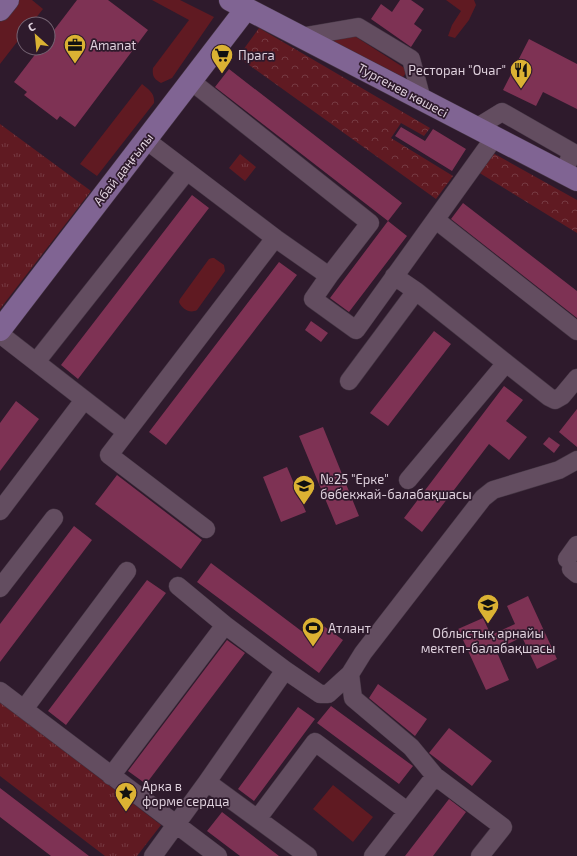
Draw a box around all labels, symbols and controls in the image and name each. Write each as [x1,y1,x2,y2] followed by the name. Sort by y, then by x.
[16,16,56,56] north arrow
[25,19,38,34] text: С
[62,32,88,65] office icon: Amanat
[90,37,136,53] place label: Amanat
[209,42,235,75] supermarket icon: Прага
[238,47,275,63] place label: Прага
[508,57,534,90] restaurant icon: Ресторан "Очаг"
[355,59,451,121] street label: Тургенев көшесі
[408,62,506,78] place label: Ресторан "Очаг"
[90,129,156,209] street label: Абай даңғылы
[320,471,472,502] place label: №25 "Ерке" бөбекжай-балабақшасы
[291,473,317,506] school or university icon: №25 "Ерке" бөбекжай-балабақшасы
[475,592,501,625] school or university icon: Облыстық арнайы мектеп-балабақшасы
[300,615,326,648] sports icon: Атлант
[328,620,372,636] place label: Атлант
[421,625,555,656] place label: Облыстық арнайы мектеп-балабақшасы
[142,778,229,809] place label: Арка в форме сердца
[113,780,139,813] place icon: Арка в форме сердца

